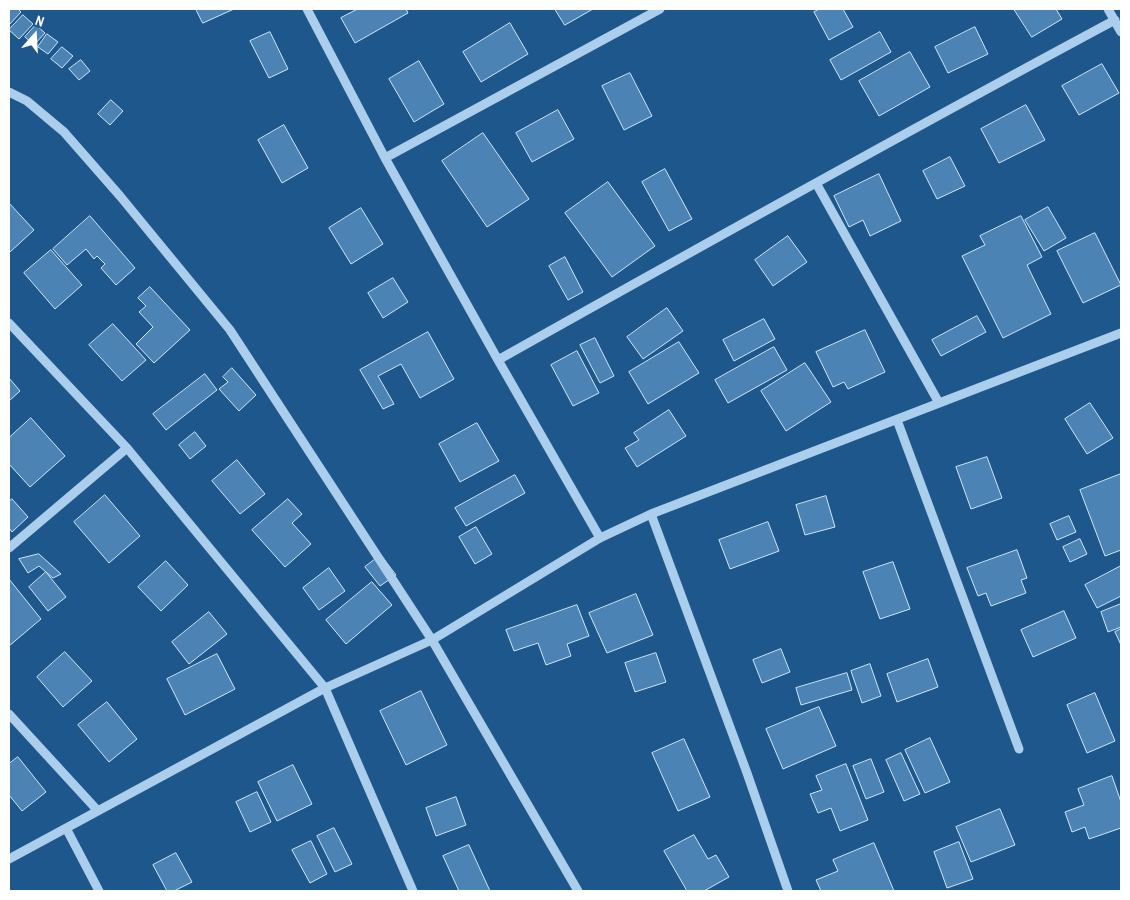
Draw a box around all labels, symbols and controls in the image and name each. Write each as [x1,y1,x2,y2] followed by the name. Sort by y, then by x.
[10,10,60,60] north arrow
[33,11,47,31] text: N

